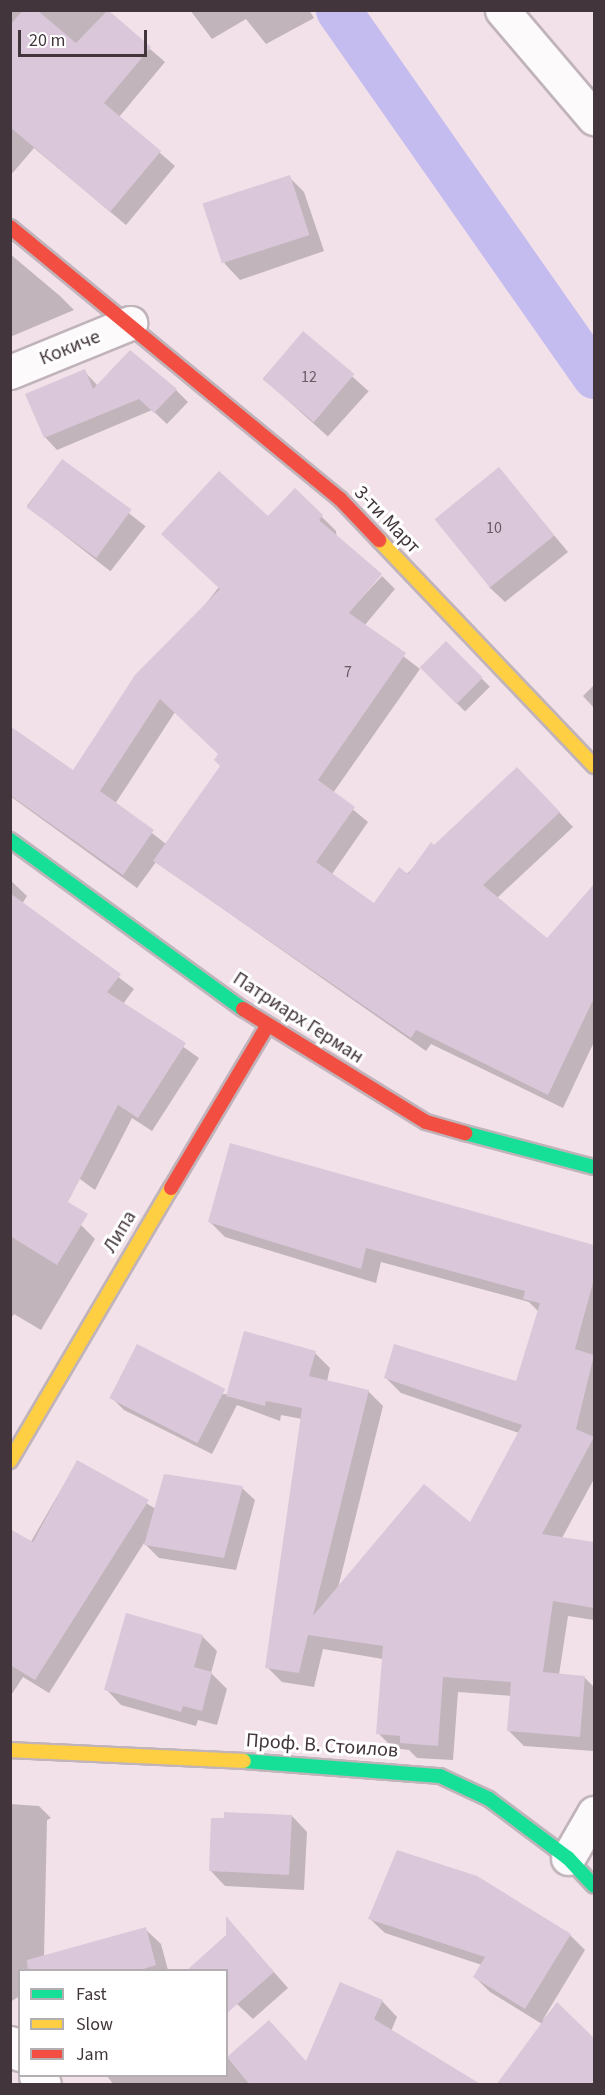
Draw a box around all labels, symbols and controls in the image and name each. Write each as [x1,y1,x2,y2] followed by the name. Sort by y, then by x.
[21,18,150,56] scale bar
[29,28,65,53] text: 20 m
[36,325,104,371] street label: Кокиче
[301,367,317,387] house number: 12
[349,481,425,559] street label: 3-ти Март
[486,518,502,538] house number: 10
[344,662,352,682] house number: 7
[228,967,368,1069] street label: Патриарх Герман
[98,1207,142,1257] street label: Липа
[245,1729,399,1763] street label: Проф. В. Стоилов
[18,1969,228,2077] legend
[76,1982,107,2007] text: Fast
[76,2012,113,2037] text: Slow
[76,2042,109,2067] text: Jam

